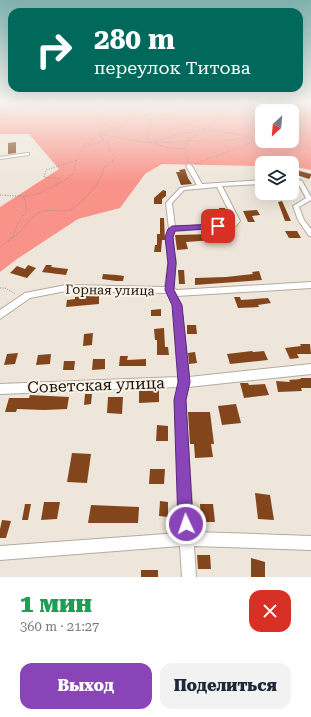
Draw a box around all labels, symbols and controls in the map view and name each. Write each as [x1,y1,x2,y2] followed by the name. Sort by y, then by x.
[94,23,175,56] text: 280 m
[28,24,80,76] icon: right
[94,57,250,78] text: переулок Титова
[255,104,299,148] north arrow
[255,104,299,200] map controls
[255,156,299,200] button: layers
[201,209,235,243] pin
[207,215,229,237] icon: arrive
[65,282,155,298] street label: Горная улица
[27,373,165,397] street label: Советская улица
[165,503,207,545] position arrow
[20,590,92,618] text: 1 мин
[249,590,291,632] button: close
[20,619,99,634] text: 360 m · 21:27
[20,663,152,709] button: Выход
[160,663,291,709] button: Поделиться

